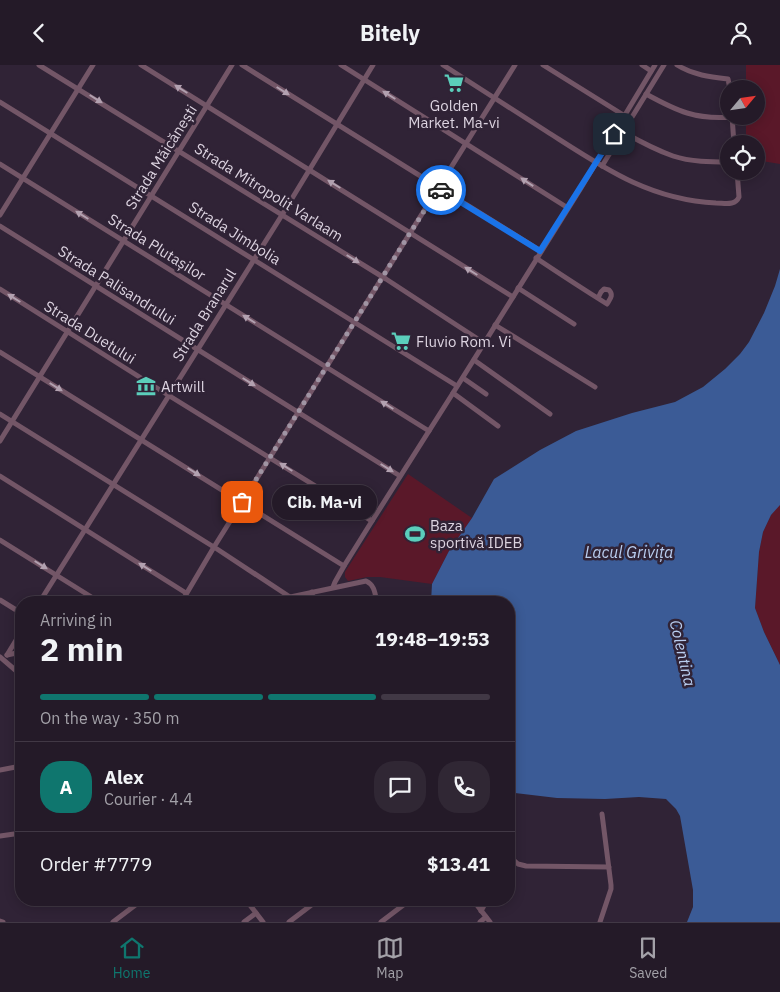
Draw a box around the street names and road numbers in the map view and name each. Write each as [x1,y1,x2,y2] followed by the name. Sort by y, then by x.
[121,101,201,213] street label: Strada Măicănești
[191,138,347,246] street label: Strada Mitropolit Varlaam
[185,197,285,269] street label: Strada Jimbolia
[105,209,210,285] street label: Strada Plutașilor
[55,241,179,329] street label: Strada Palisandrului
[168,265,240,365] street label: Strada Branarul
[41,296,139,368] street label: Strada Duetului

